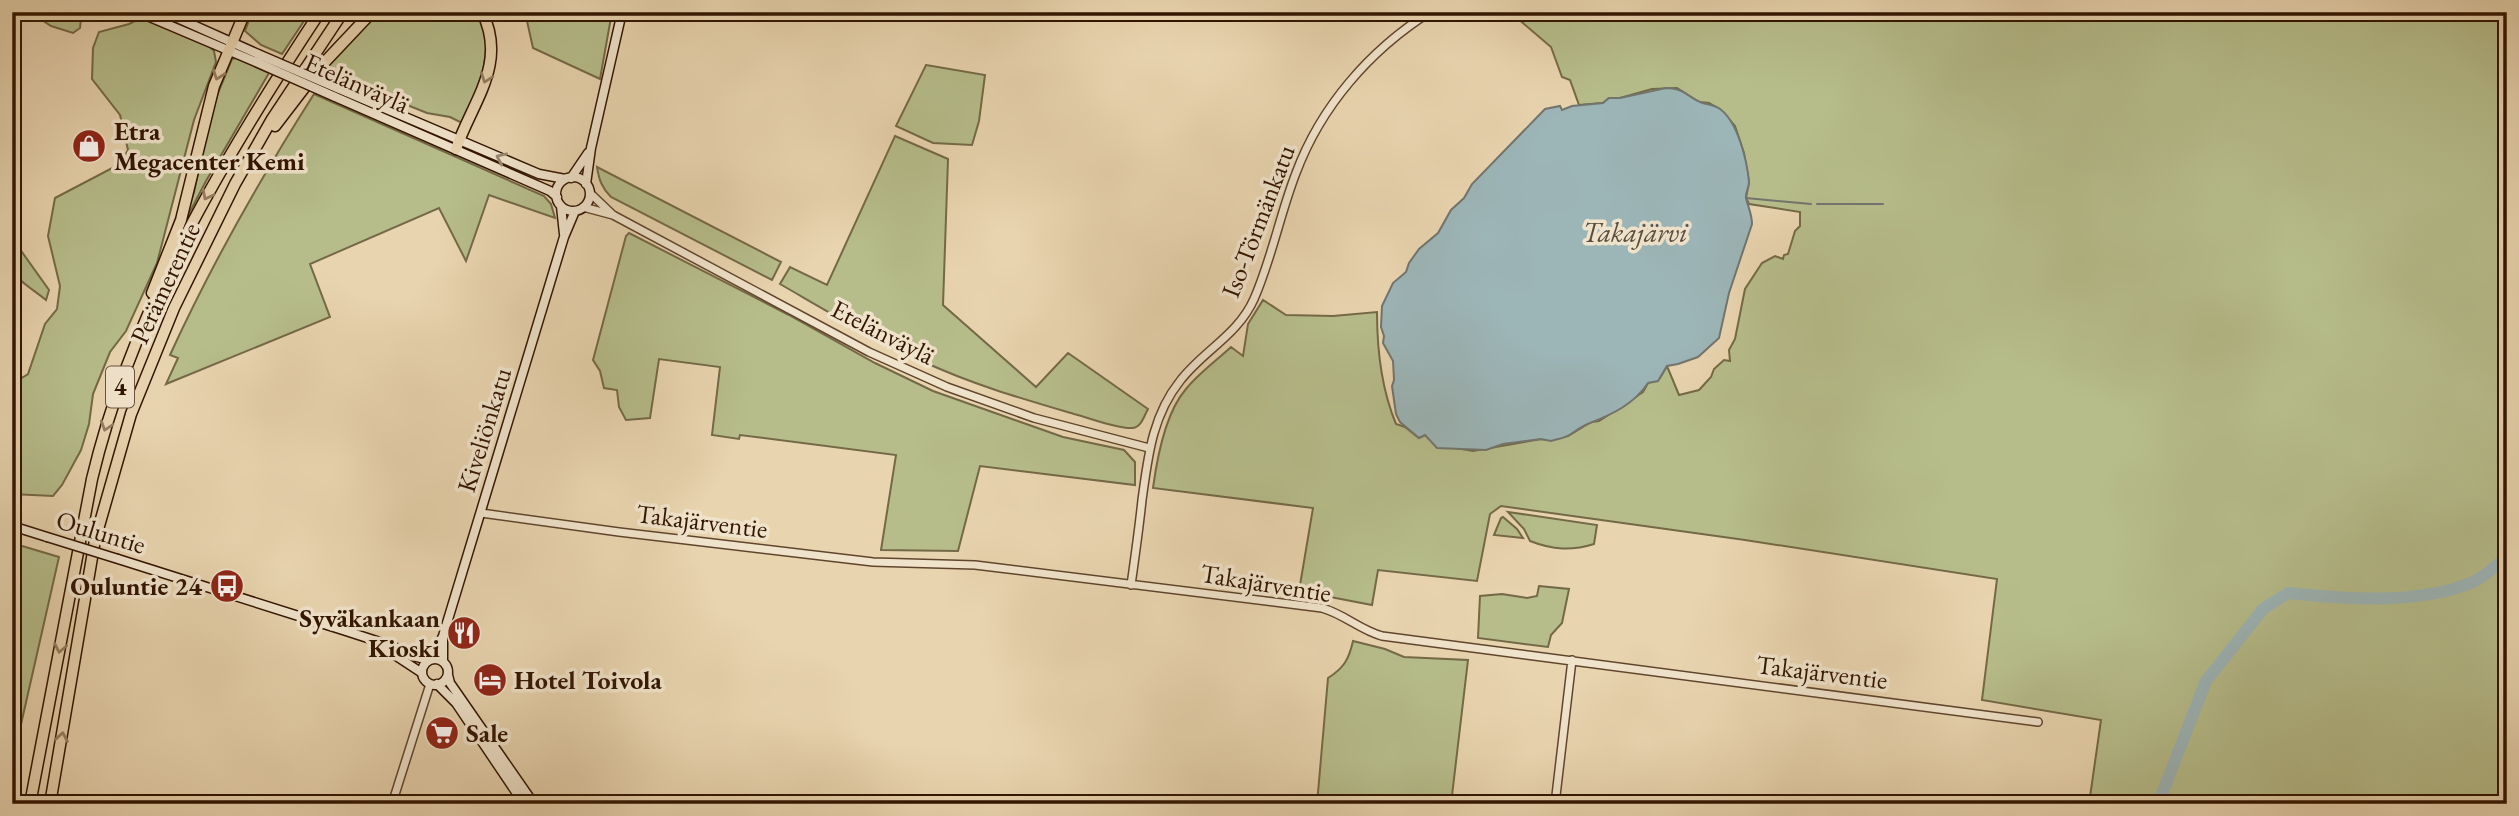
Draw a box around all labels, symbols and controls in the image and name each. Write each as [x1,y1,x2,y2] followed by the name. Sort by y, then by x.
[299,45,415,121] street label: Etelänväylä
[213,69,227,81] one-way arrow
[480,71,494,83] one-way arrow
[114,114,305,178] place label: Etra Megacenter Kemi
[70,127,108,165] shop icon: Etra Megacenter Kemi
[1213,140,1303,302] street label: Iso-Törmänkatu
[496,152,508,166] one-way arrow
[202,188,215,201] one-way arrow
[1582,214,1689,250] water label: Takajärvi
[122,217,208,349] street label: Perämerentie
[826,292,941,373] street label: Etelänväylä
[449,363,519,496] street label: Kiveliönkatu
[106,366,134,408] road number: 4
[100,419,114,432] one-way arrow
[635,496,769,546] street label: Takajärventie
[52,502,150,562] street label: Ouluntie
[1198,556,1334,610] street label: Takajärventie
[208,567,246,605] bus stop icon: Ouluntie 24
[70,569,202,603] place label: Ouluntie 24
[299,601,440,665] place label: Syväkankaan Kioski
[445,614,483,652] restaurant icon: Syväkankaan Kioski
[53,642,68,654] one-way arrow
[1755,647,1889,697] street label: Takajärventie
[471,661,509,699] hotel icon: Hotel Toivola
[514,663,662,697] place label: Hotel Toivola
[423,714,461,752] supermarket icon: Sale
[466,716,508,750] place label: Sale
[54,731,69,743] one-way arrow

